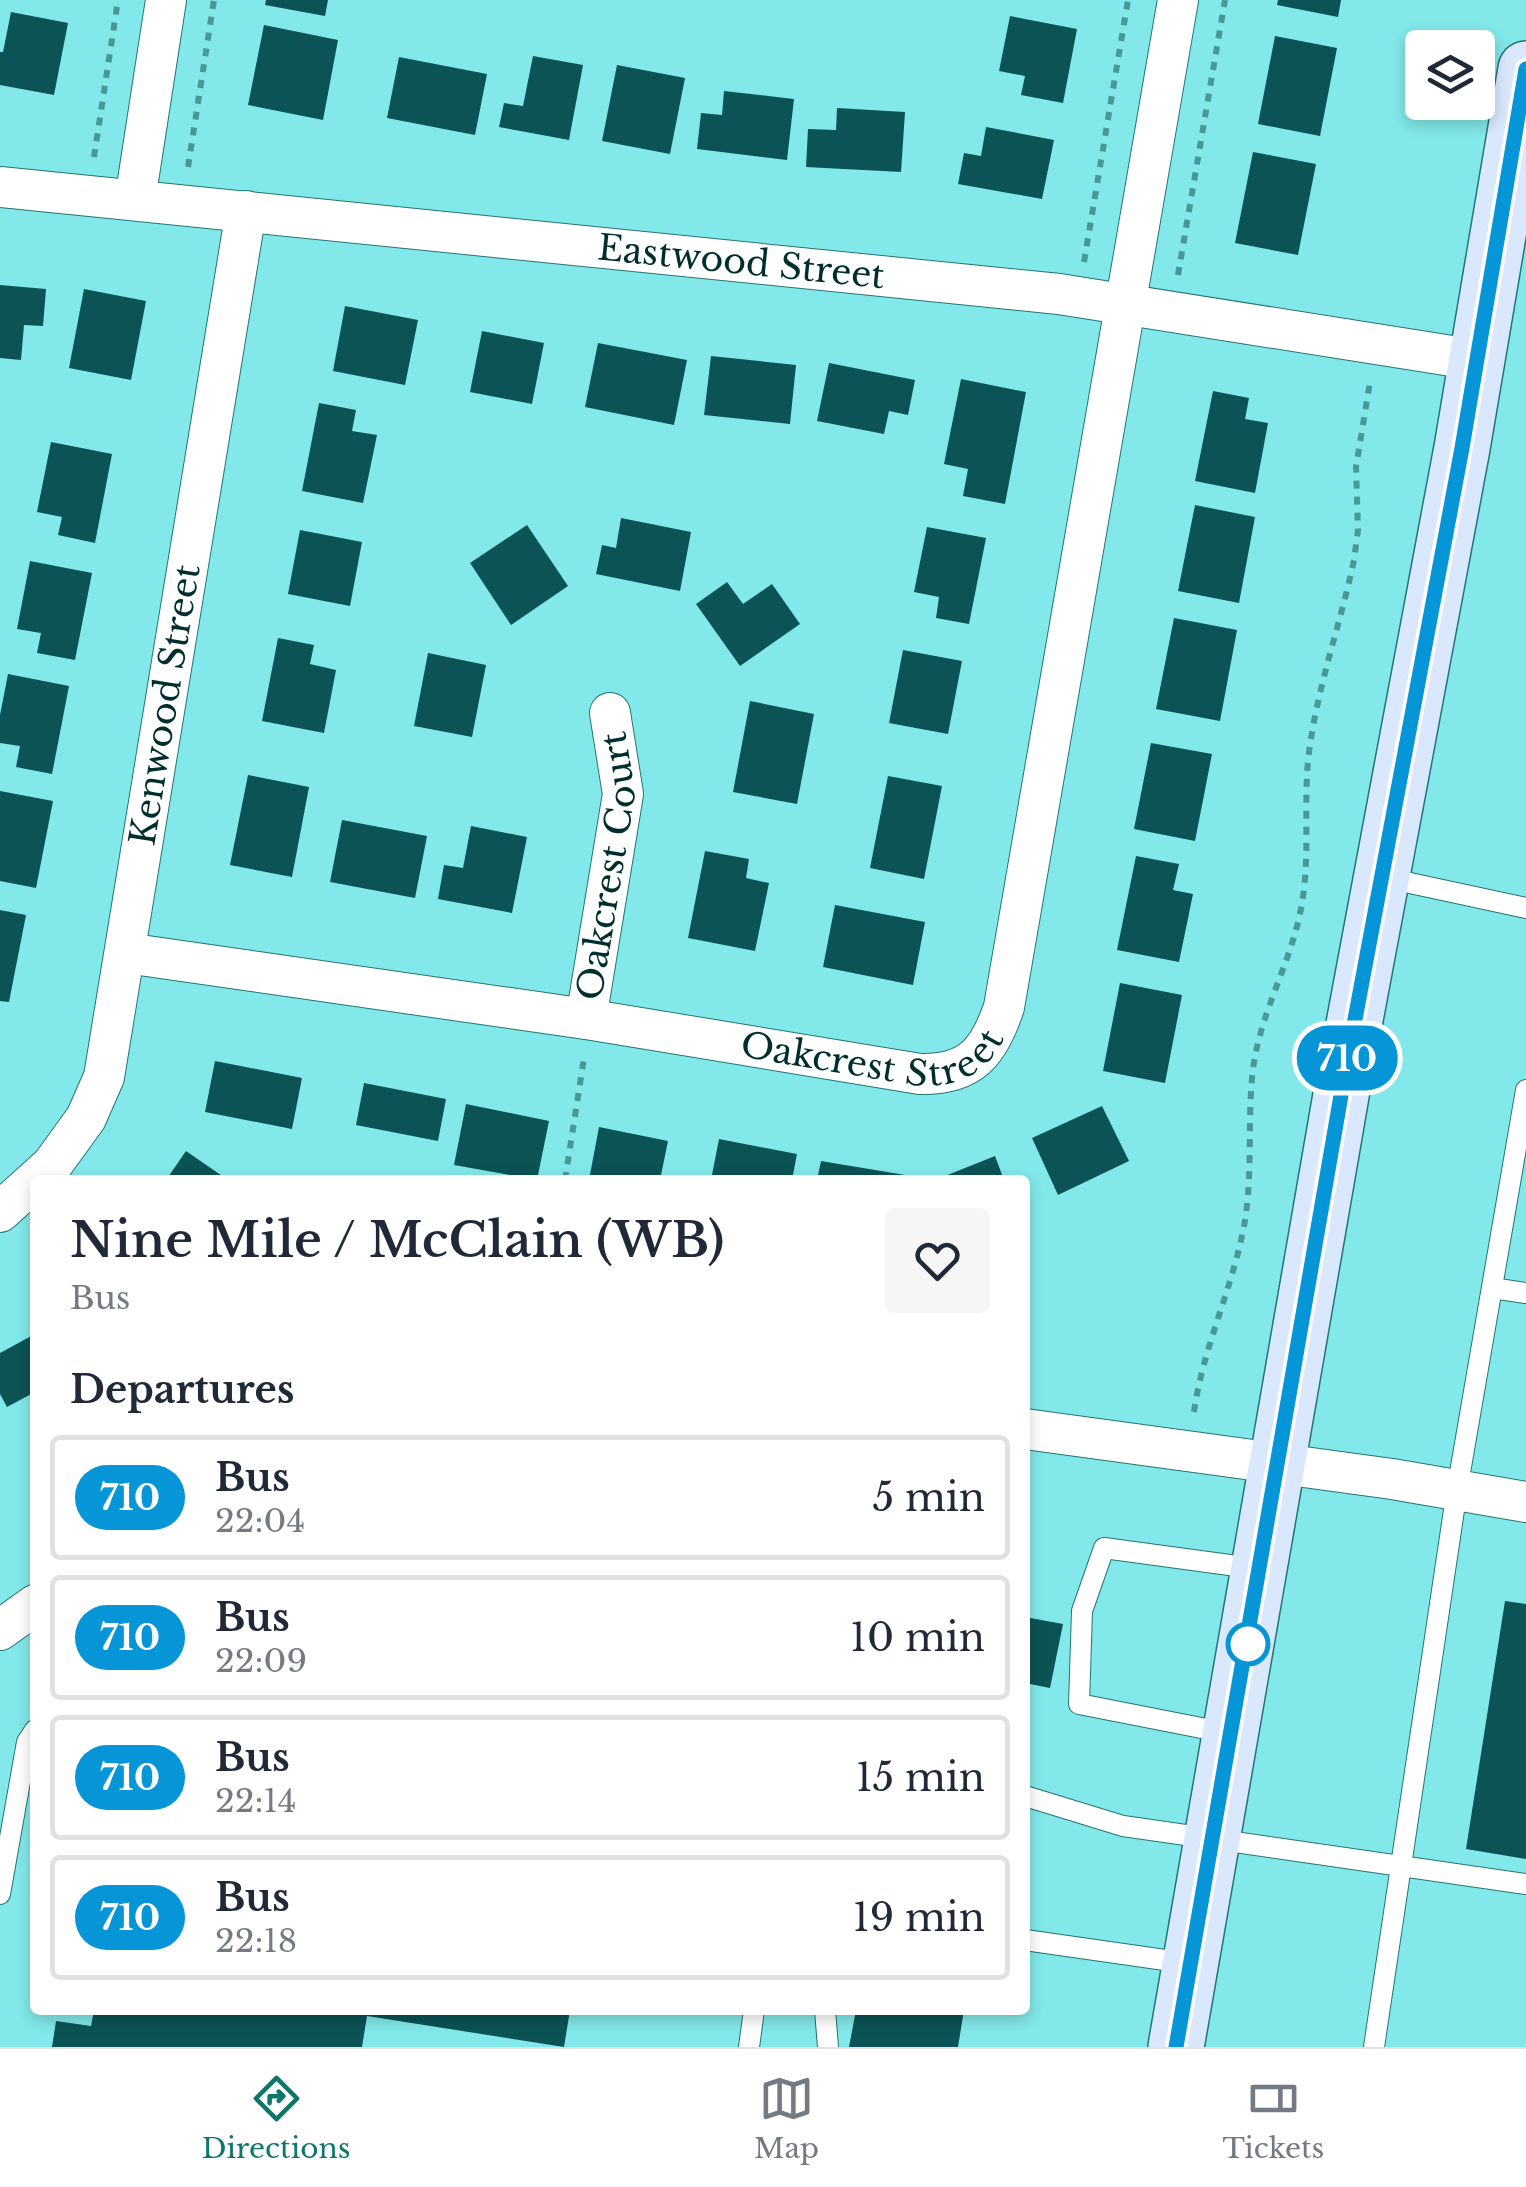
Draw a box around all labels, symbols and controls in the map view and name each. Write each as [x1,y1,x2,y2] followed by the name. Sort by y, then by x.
[1405,30,1495,120] map controls
[1405,30,1495,120] button: layers
[596,226,887,297] street label: Eastwood Street
[120,561,209,848] street label: Kenwood Street
[567,729,645,1003] street label: Oakcrest Court
[738,1022,1012,1096] street label: Oakcrest Street
[1290,1026,1404,1090] line badge: 710
[1317,1037,1377,1080] text: 710
[885,1208,990,1313] button: heart
[70,1210,724,1270] text: Nine Mile / McClain (WB)
[70,1278,130,1318] text: Bus
[70,1366,294,1413] text: Departures
[215,1454,290,1501] text: Bus
[873,1474,985,1521] text: 5 min
[100,1476,160,1519] text: 710
[215,1501,305,1541] text: 22:04
[215,1594,290,1641] text: Bus
[850,1614,985,1661] text: 10 min
[100,1616,160,1659] text: 710
[1227,1623,1269,1665] unlabelled marker
[215,1641,307,1681] text: 22:09
[215,1734,290,1781] text: Bus
[856,1754,985,1801] text: 15 min
[100,1756,160,1799] text: 710
[215,1781,297,1821] text: 22:14
[215,1874,290,1921] text: Bus
[853,1894,985,1941] text: 19 min
[100,1896,160,1939] text: 710
[215,1921,297,1961] text: 22:18
[202,2071,351,2166] tab: Directions
[754,2071,819,2166] tab: Map
[1223,2071,1324,2166] tab: Tickets

